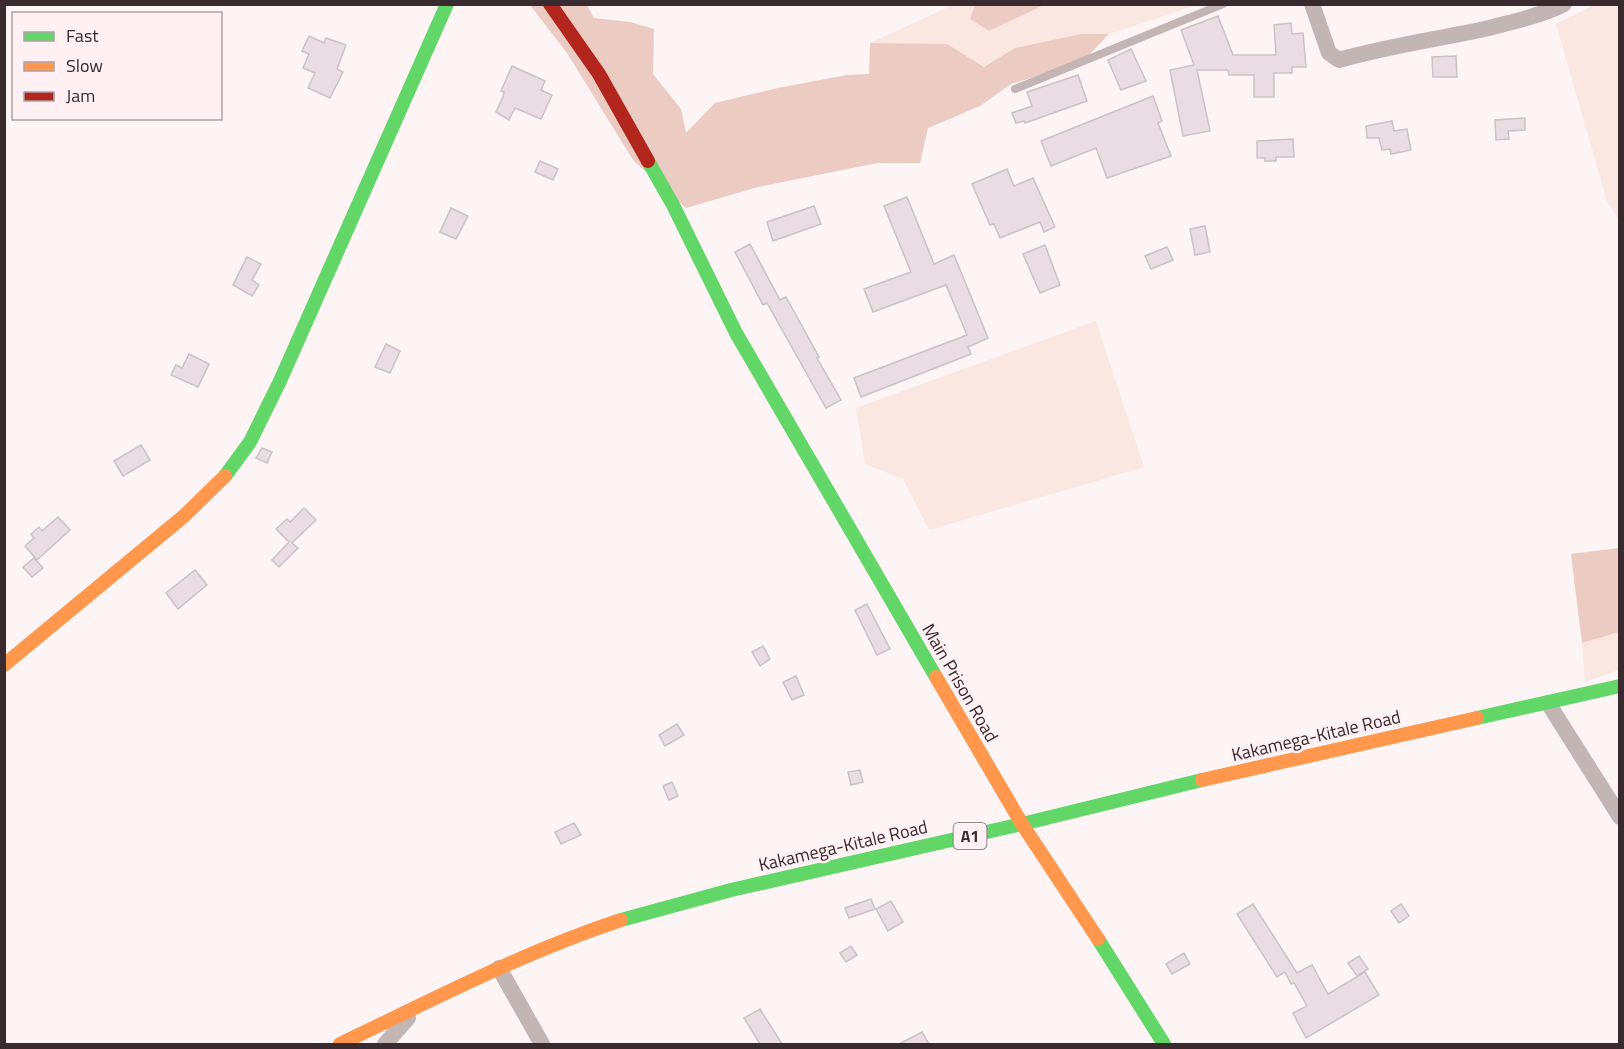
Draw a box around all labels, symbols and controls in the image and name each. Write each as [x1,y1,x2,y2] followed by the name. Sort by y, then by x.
[12,12,222,120] legend
[66,22,99,49] text: Fast
[66,52,103,79] text: Slow
[66,82,95,109] text: Jam
[915,618,1005,747] street label: Main Prison Road
[1229,703,1403,768] street label: Kakamega-Kitale Road
[756,813,930,878] street label: Kakamega-Kitale Road
[954,823,986,849] road number: A1

